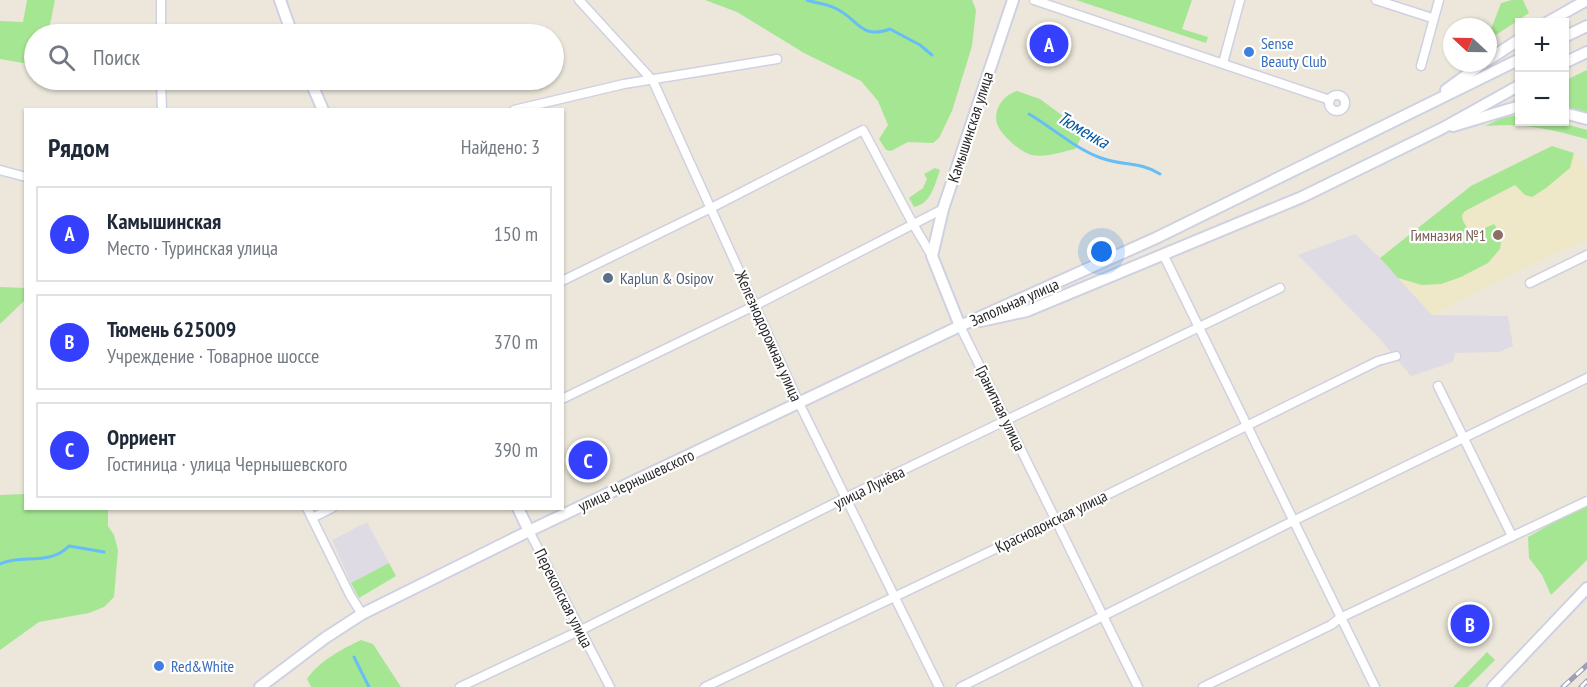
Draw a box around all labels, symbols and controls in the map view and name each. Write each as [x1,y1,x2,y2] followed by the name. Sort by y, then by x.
[1443,18,1497,72] north arrow
[1515,18,1569,126] map controls
[1515,18,1569,72] button: +
[1030,22,1068,66] pin: A
[24,24,564,90] search box
[1261,33,1327,71] place label: Sense Beauty Club
[45,41,78,74] icon: search
[93,43,140,71] text: Поиск
[1242,45,1256,59] marker: Sense Beauty Club
[943,69,997,185] street label: Камышинская улица
[1515,72,1569,126] button: −
[1053,106,1114,154] water label: Тюменка
[48,131,109,164] text: Рядом
[461,134,540,160] text: Найдено: 3
[107,207,221,235] text: Камышинская
[64,221,75,247] text: A
[494,221,538,247] text: 150 m
[1410,225,1486,245] place label: Гимназия №1
[1491,228,1505,242] marker: Гимназия №1
[107,235,278,261] text: Место · Туринская улица
[1087,237,1116,266] your location
[731,267,807,404] street label: Железнодорожная улица
[620,268,714,288] place label: Kaplun & Osipov
[601,271,615,285] marker: Kaplun & Osipov
[966,273,1062,331] street label: Запольная улица
[107,315,236,343] text: Тюмень 625009
[65,329,74,355] text: B
[494,329,538,355] text: 370 m
[107,343,319,369] text: Учреждение · Товарное шоссе
[972,362,1030,454] street label: Гранитная улица
[107,423,176,451] text: Орриент
[65,437,74,463] text: C
[494,437,538,463] text: 390 m
[568,438,608,482] pin: C
[575,444,697,516] street label: улица Чернышевского
[107,451,347,477] text: Гостиница · улица Чернышевского
[830,461,908,513] street label: улица Лунёва
[992,485,1110,557] street label: Краснодонская улица
[530,545,598,651] street label: Перекопская улица
[1450,602,1490,646] pin: B
[171,656,234,676] place label: Red&White
[152,659,166,673] marker: Red&White

